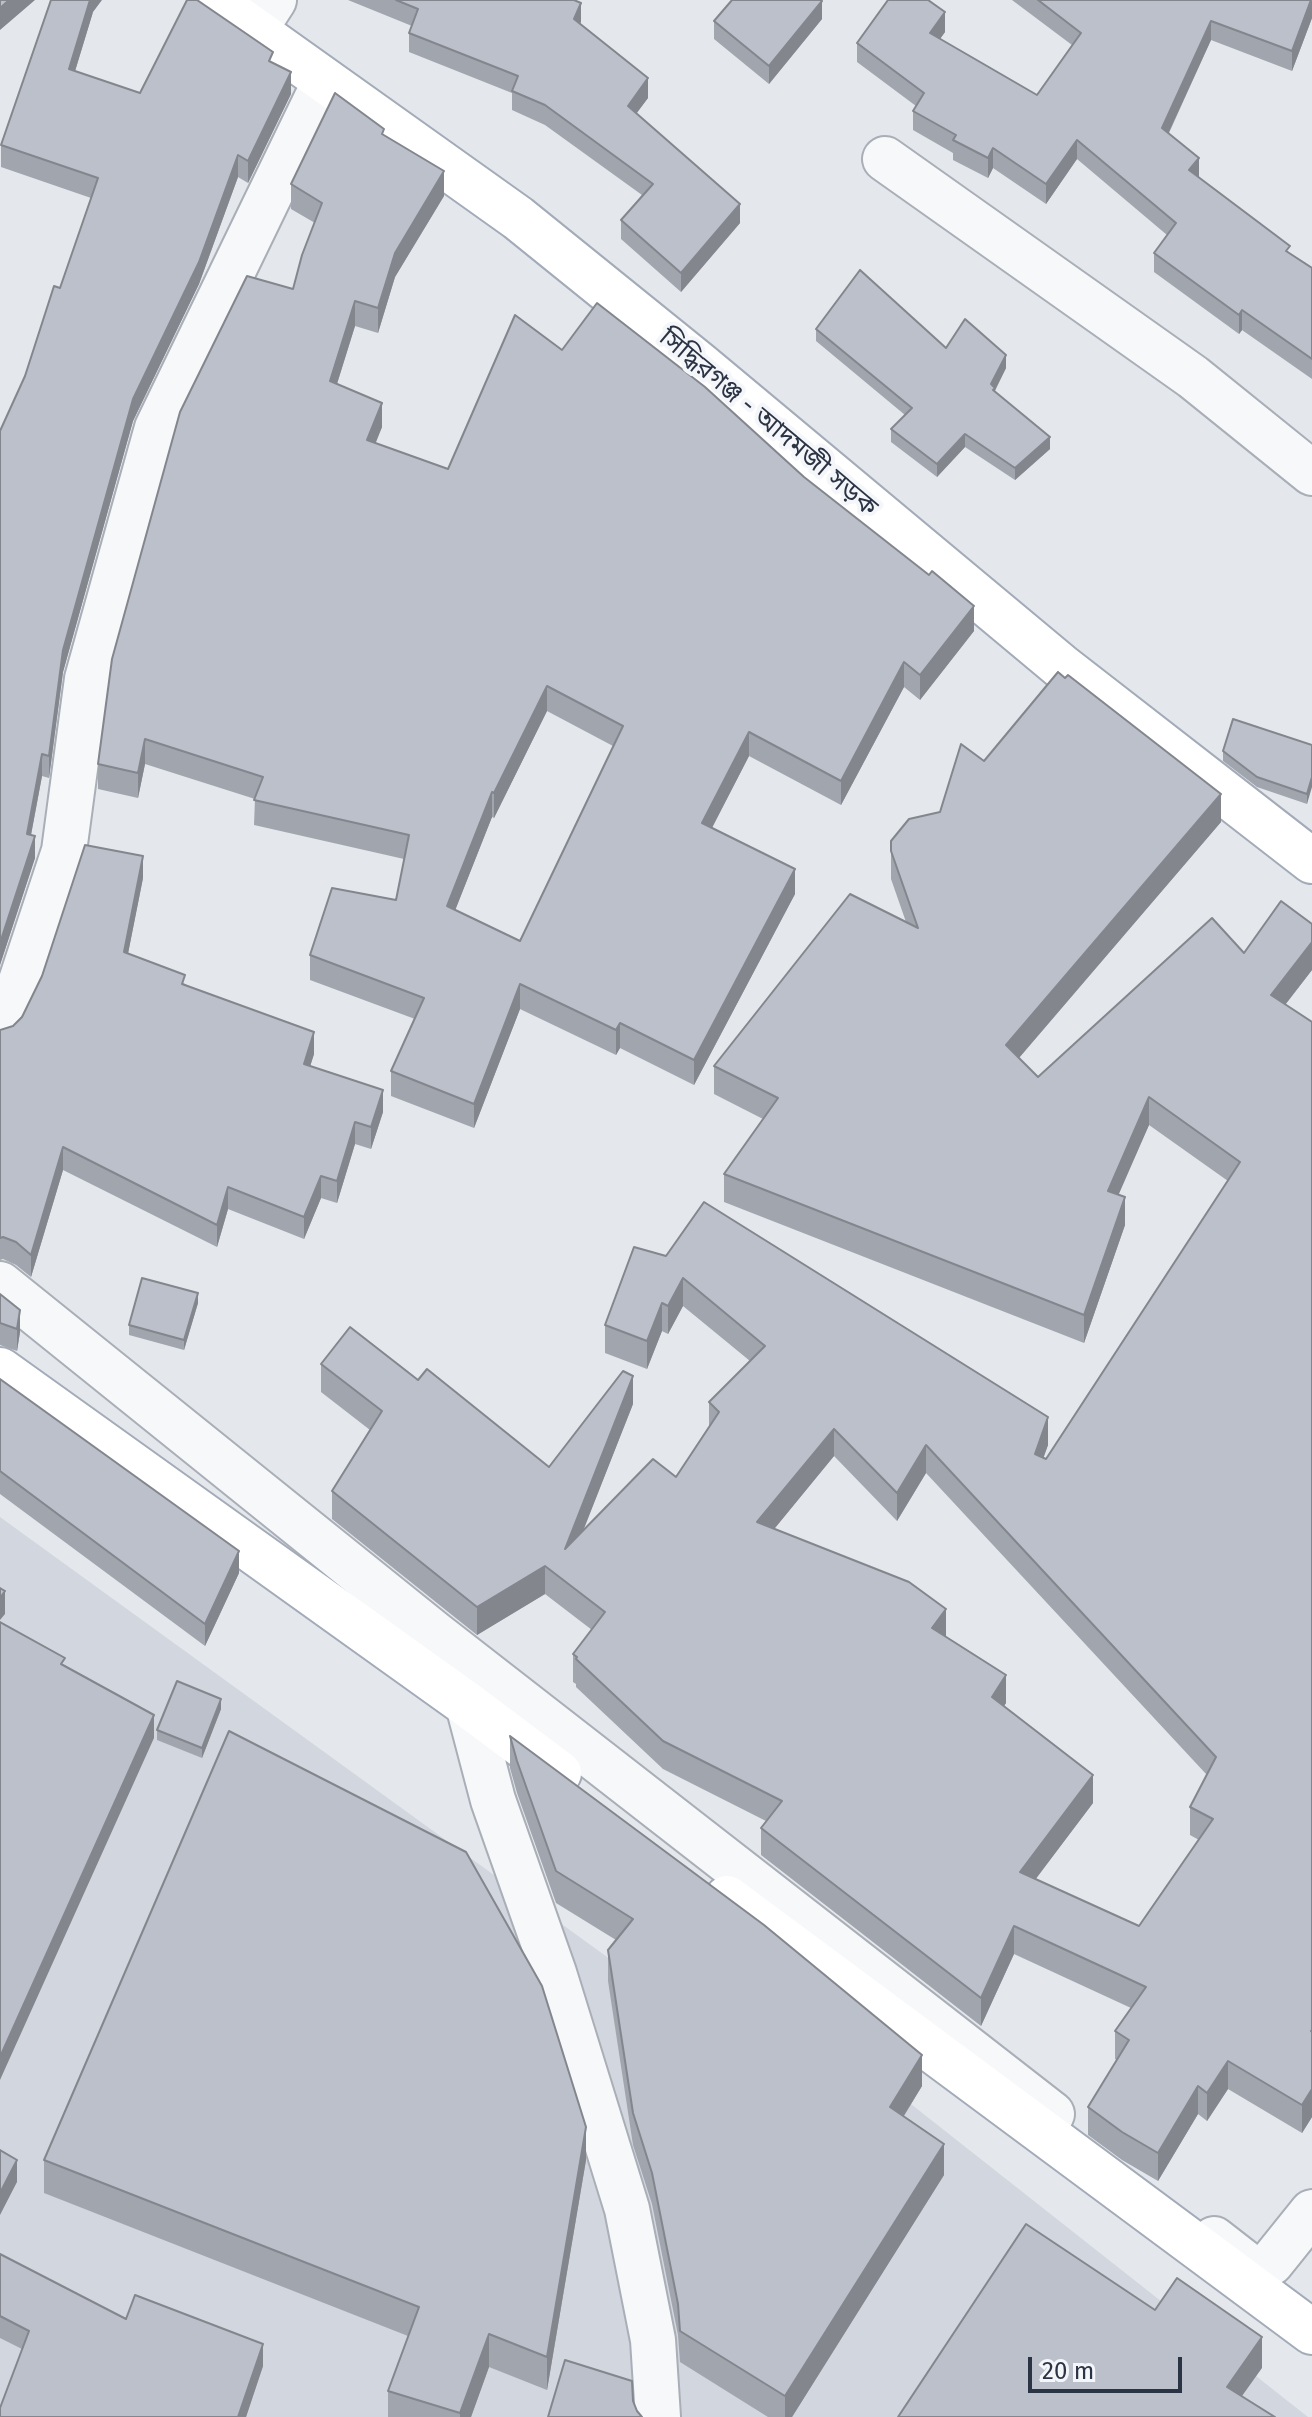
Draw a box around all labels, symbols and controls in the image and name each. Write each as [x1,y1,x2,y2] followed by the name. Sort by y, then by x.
[652,322,884,524] street label: সিদ্ধিরগঞ্জ - আদমজী সড়ক
[1032,2341,1186,2391] scale bar
[1042,2357,1094,2385] text: 20 m

